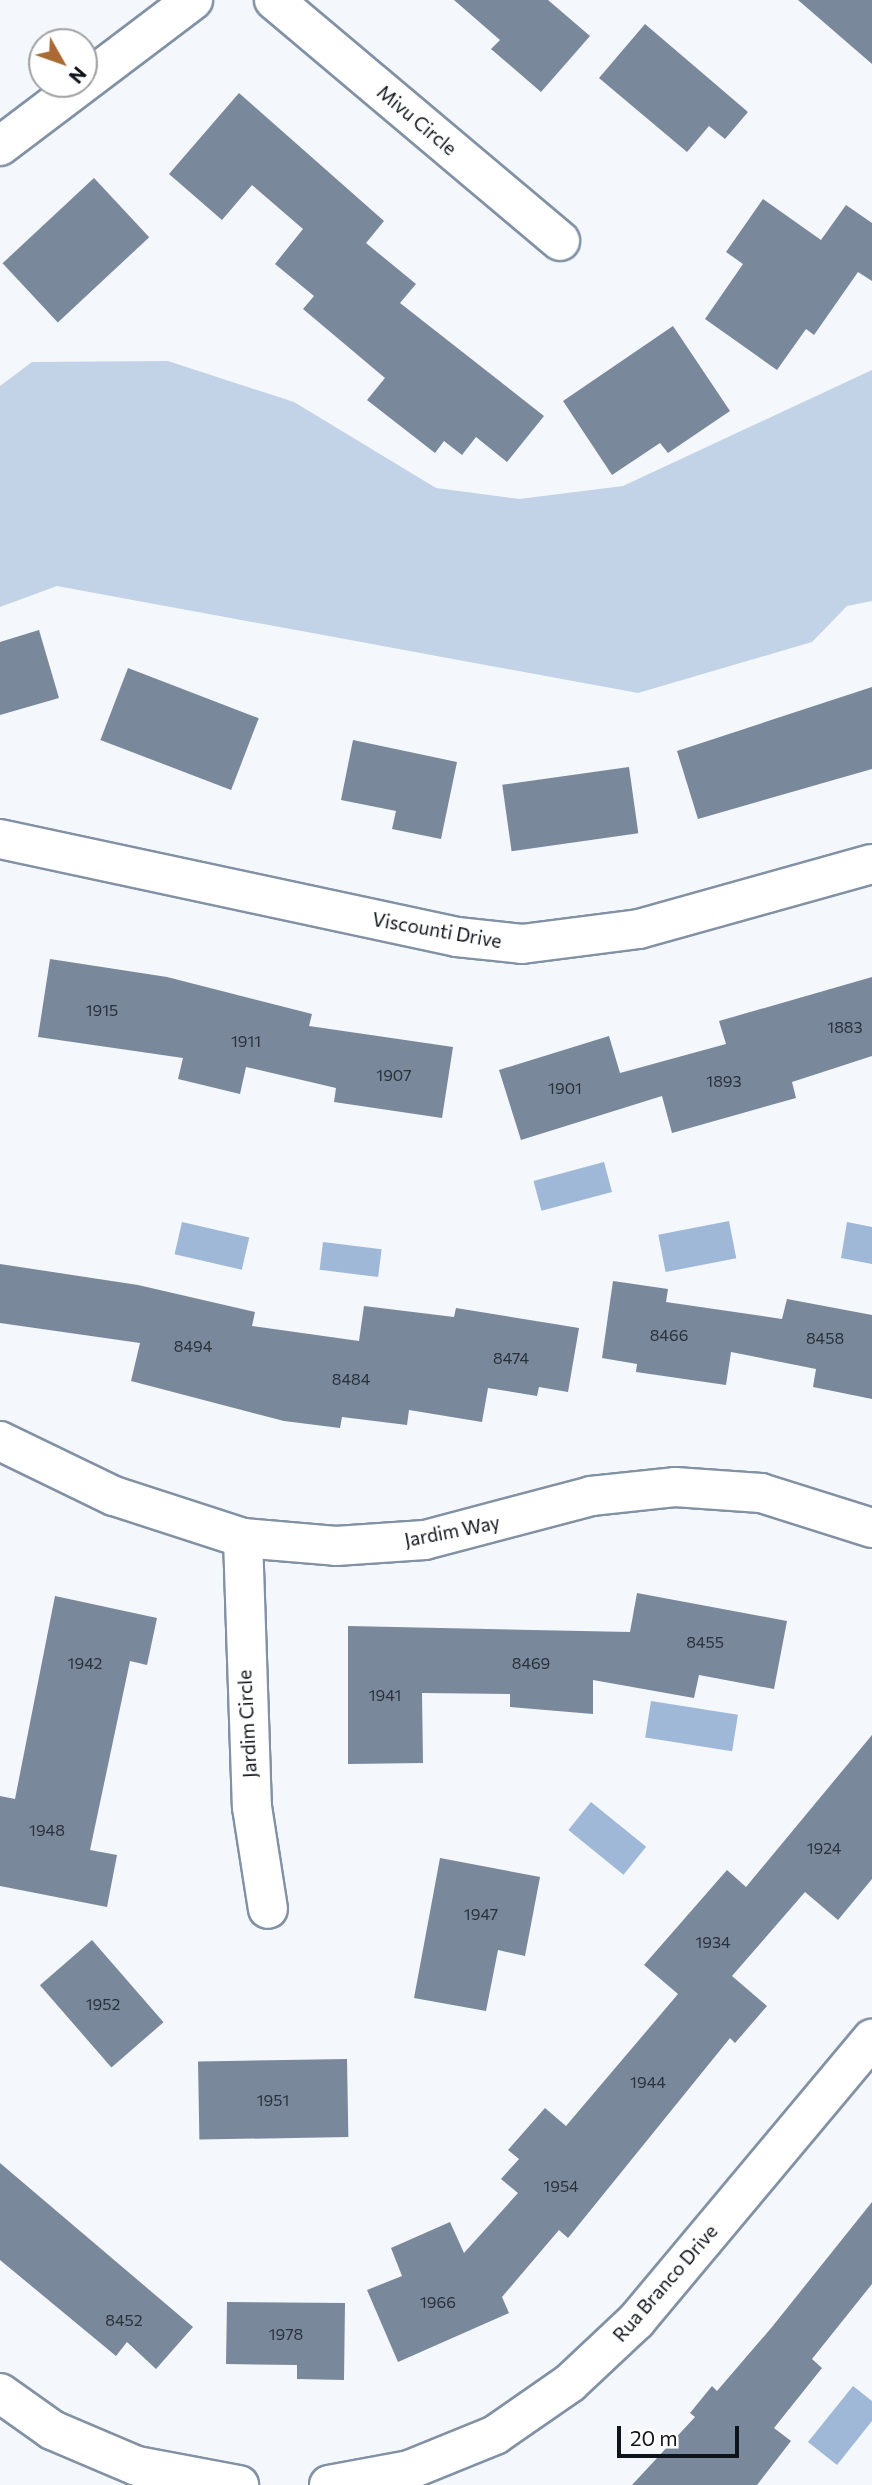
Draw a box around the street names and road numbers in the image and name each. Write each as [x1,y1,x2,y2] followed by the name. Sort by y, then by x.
[373,80,461,160] street label: Mivu Circle
[371,907,503,953] street label: Viscounti Drive
[402,1511,502,1551] street label: Jardim Way
[233,1669,261,1779] street label: Jardim Circle
[608,2220,722,2346] street label: Rua Branco Drive

